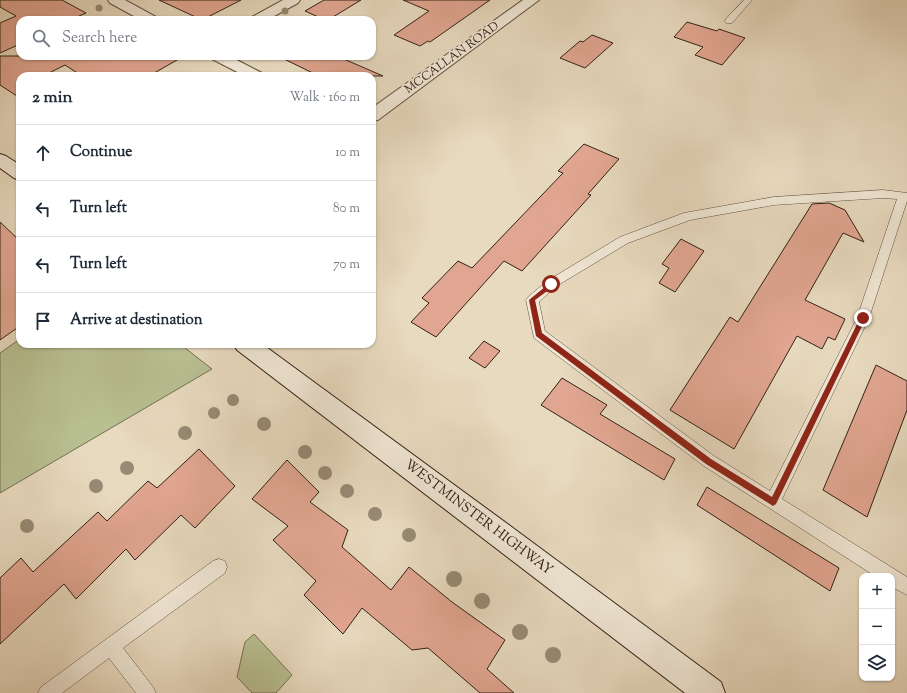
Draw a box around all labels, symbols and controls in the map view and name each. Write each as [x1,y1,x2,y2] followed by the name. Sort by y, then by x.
[16,16,376,60] search box
[401,18,503,98] street label: MCCALLAN ROAD
[30,27,52,49] icon: search
[62,28,137,49] text: Search here
[32,86,73,110] text: 2 min
[289,89,360,107] text: Walk · 160 m
[32,142,54,164] icon: ahead
[70,142,132,163] text: Continue
[335,144,360,162] text: 10 m
[32,198,54,220] icon: left
[70,198,127,219] text: Turn left
[333,200,360,218] text: 80 m
[32,254,54,276] icon: left
[70,254,127,275] text: Turn left
[333,256,360,274] text: 70 m
[542,275,560,293] route start
[854,309,872,327] route end
[32,310,54,332] icon: arrive
[70,310,203,331] text: Arrive at destination
[399,455,557,581] street label: WESTMINSTER HIGHWAY
[859,573,895,681] map controls
[859,573,895,609] button: +
[859,609,895,645] button: −
[859,645,895,681] button: layers

